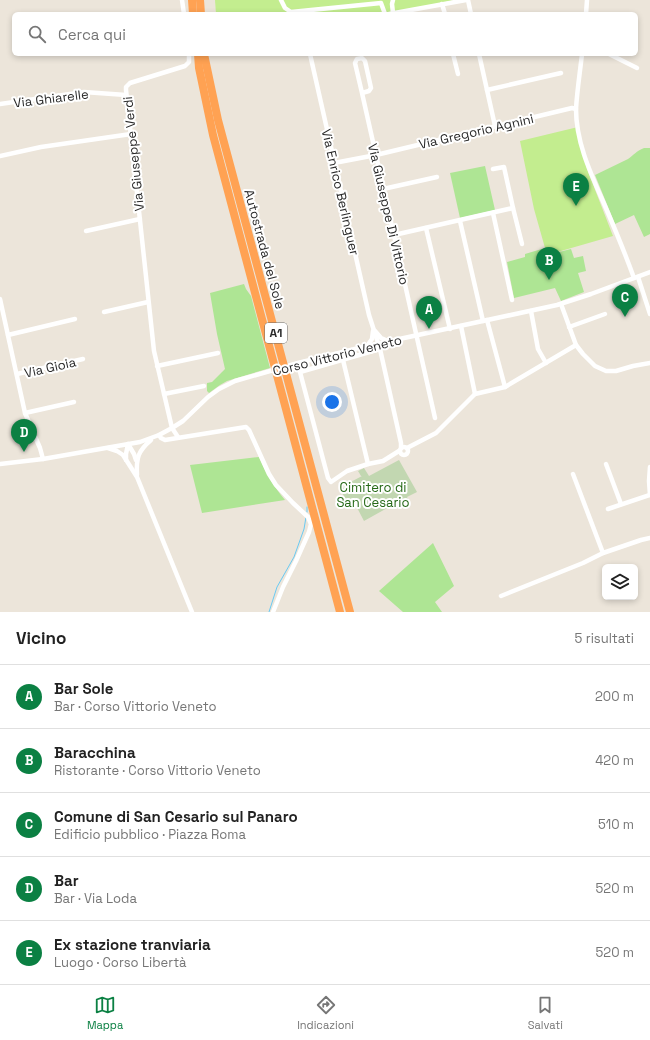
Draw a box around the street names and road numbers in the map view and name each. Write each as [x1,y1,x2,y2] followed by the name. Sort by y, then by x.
[12,85,90,112] street label: Via Ghiarelle
[119,96,148,212] street label: Via Giuseppe Verdi
[417,110,535,153] street label: Via Gregorio Agnini
[318,127,363,257] street label: Via Enrico Berlinguer
[364,142,413,286] street label: Via Giuseppe Di Vittorio
[240,187,289,311] street label: Autostrada del Sole
[265,323,287,343] road number: A1
[271,331,403,380] street label: Corso Vittorio Veneto
[23,353,78,382] street label: Via Gioia

